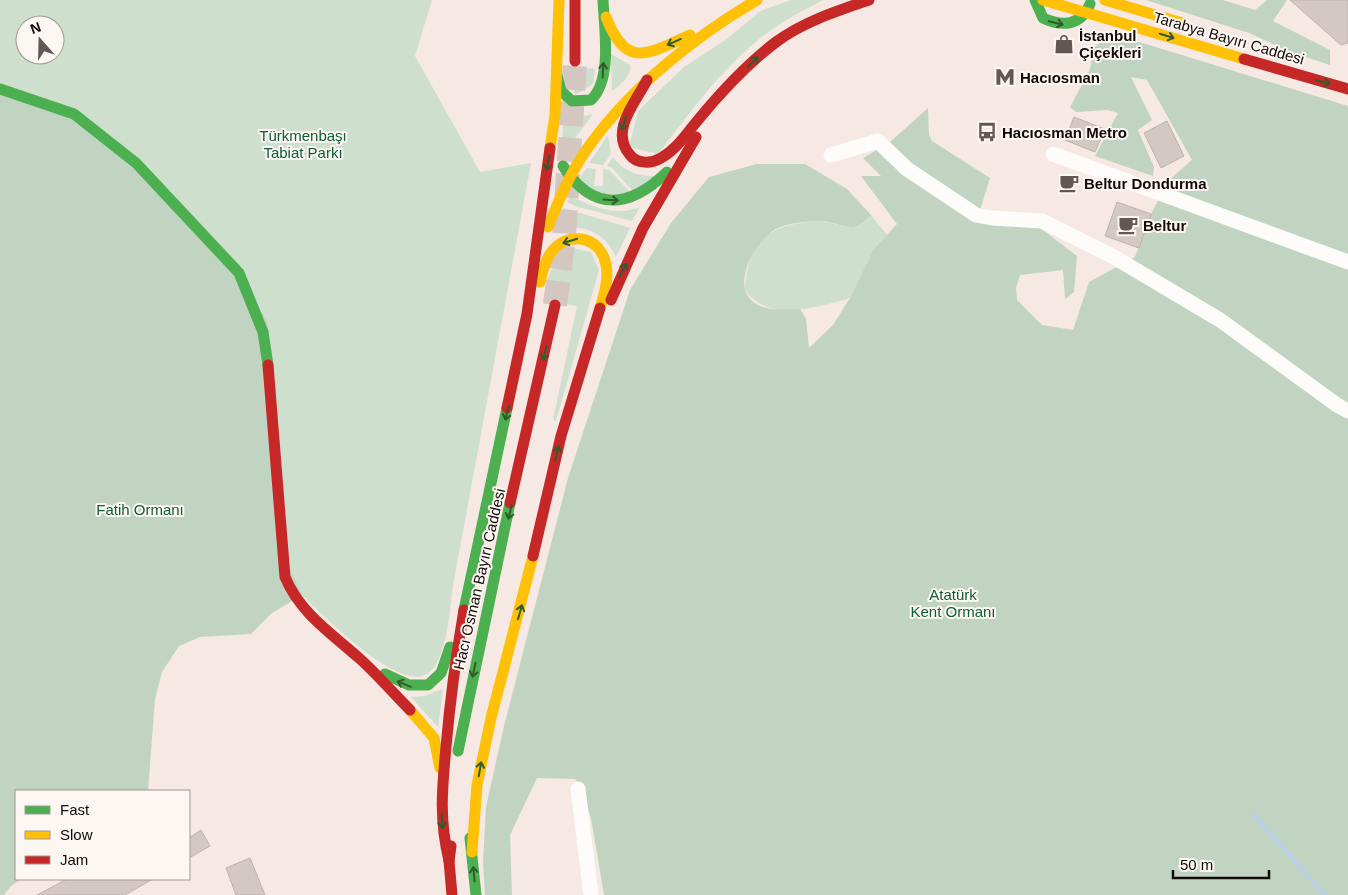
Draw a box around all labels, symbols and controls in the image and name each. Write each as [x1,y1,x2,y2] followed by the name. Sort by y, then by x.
[1152,8,1306,68] street label: Tarabya Bayırı Caddesi
[15,15,65,65] north arrow
[28,19,43,37] text: N
[1048,19,1064,28] one-way arrow
[1079,27,1142,61] place label: İstanbul Çiçekleri
[1159,31,1175,41] one-way arrow
[1053,33,1075,55] shop icon: İstanbul Çiçekleri
[667,38,682,48] one-way arrow
[747,56,759,68] one-way arrow
[598,62,607,78] one-way arrow
[994,66,1016,88] metro station icon: Hacıosman
[1020,69,1100,86] place label: Hacıosman
[1315,77,1331,87] one-way arrow
[619,115,629,131] one-way arrow
[976,121,998,143] bus stop icon: Hacıosman Metro
[1002,124,1127,141] place label: Hacıosman Metro
[259,127,347,161] park label: Türkmenbaşı Tabiat Parkı
[543,155,553,171] one-way arrow
[1058,172,1080,194] cafe icon: Beltur Dondurma
[1084,175,1207,192] place label: Beltur Dondurma
[602,196,618,205] one-way arrow
[1117,214,1139,236] cafe icon: Beltur
[1143,217,1187,234] place label: Beltur
[562,236,578,246] one-way arrow
[619,263,628,278] one-way arrow
[540,345,549,361] one-way arrow
[502,404,511,420] one-way arrow
[553,446,562,462] one-way arrow
[450,487,508,671] street label: Hacı Osman Bayırı Caddesi
[96,501,184,518] park label: Fatih Ormanı
[505,503,514,519] one-way arrow
[910,586,996,620] park label: Atatürk Kent Ormanı
[515,604,525,620] one-way arrow
[469,662,478,678] one-way arrow
[397,678,412,688] one-way arrow
[476,761,486,777] one-way arrow
[15,790,190,880] legend
[60,801,90,818] text: Fast
[437,813,446,829] one-way arrow
[60,826,93,843] text: Slow
[1173,848,1269,880] scale bar
[60,851,88,868] text: Jam
[1180,856,1213,873] text: 50 m
[469,866,478,882] one-way arrow

